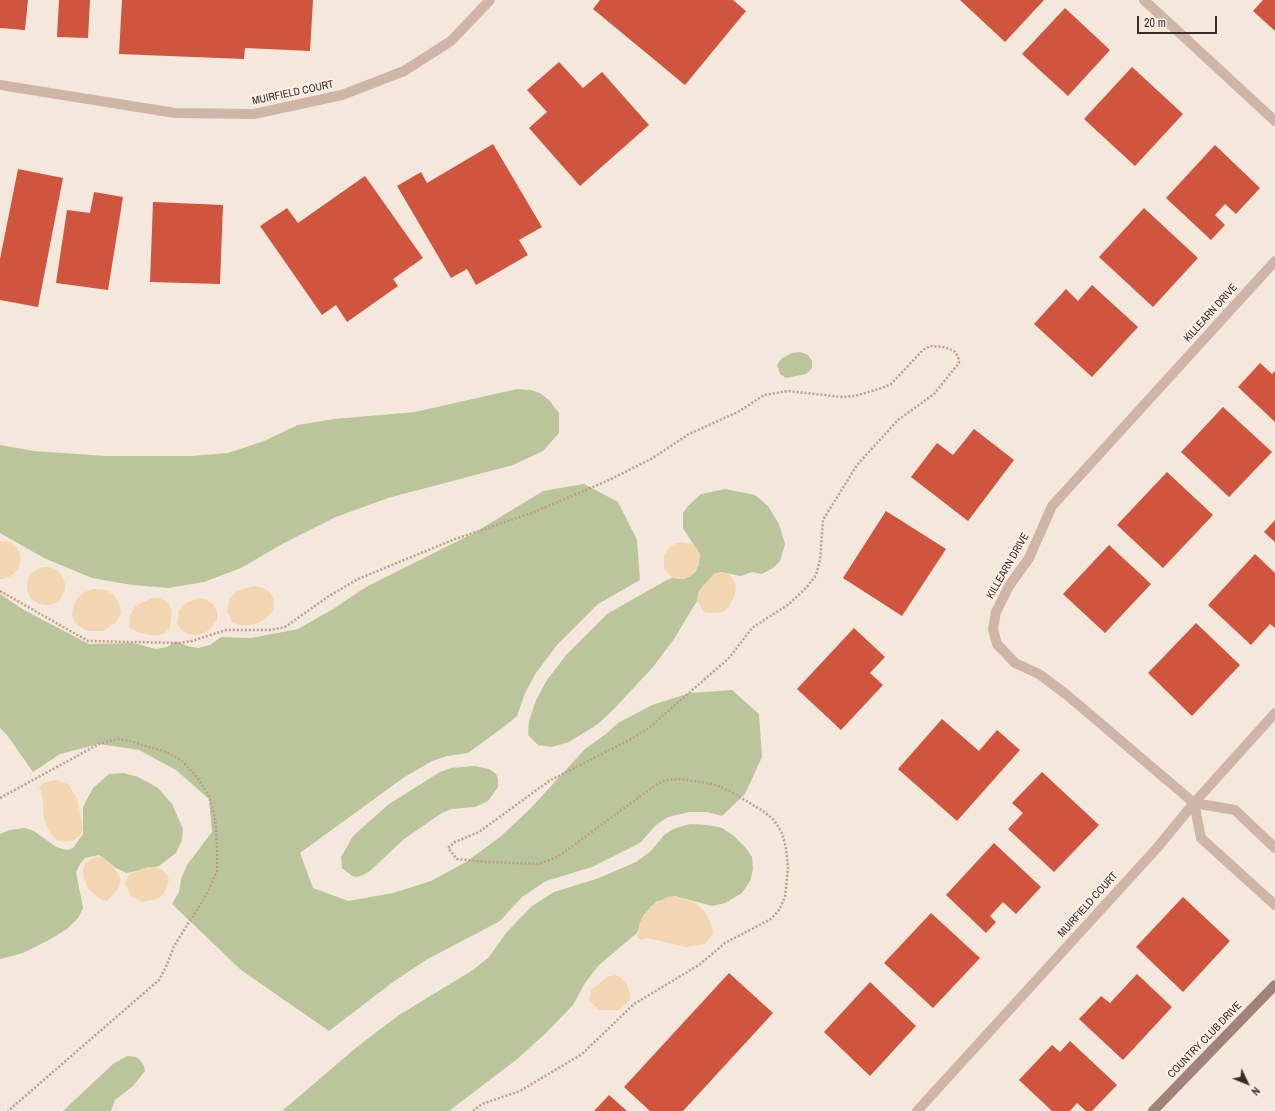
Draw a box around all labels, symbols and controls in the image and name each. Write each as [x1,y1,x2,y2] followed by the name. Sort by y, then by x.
[1139,8,1219,34] scale bar
[1144,15,1166,31] text: 20 m
[251,78,335,108] street label: MUIRFIELD COURT
[1181,281,1241,345] street label: KILLEARN DRIVE
[984,531,1032,601] street label: KILLEARN DRIVE
[1055,870,1121,940] street label: MUIRFIELD COURT
[1165,999,1245,1081] street label: COUNTRY CLUB DRIVE
[1227,1063,1267,1103] north arrow
[1248,1084,1263,1098] text: N

